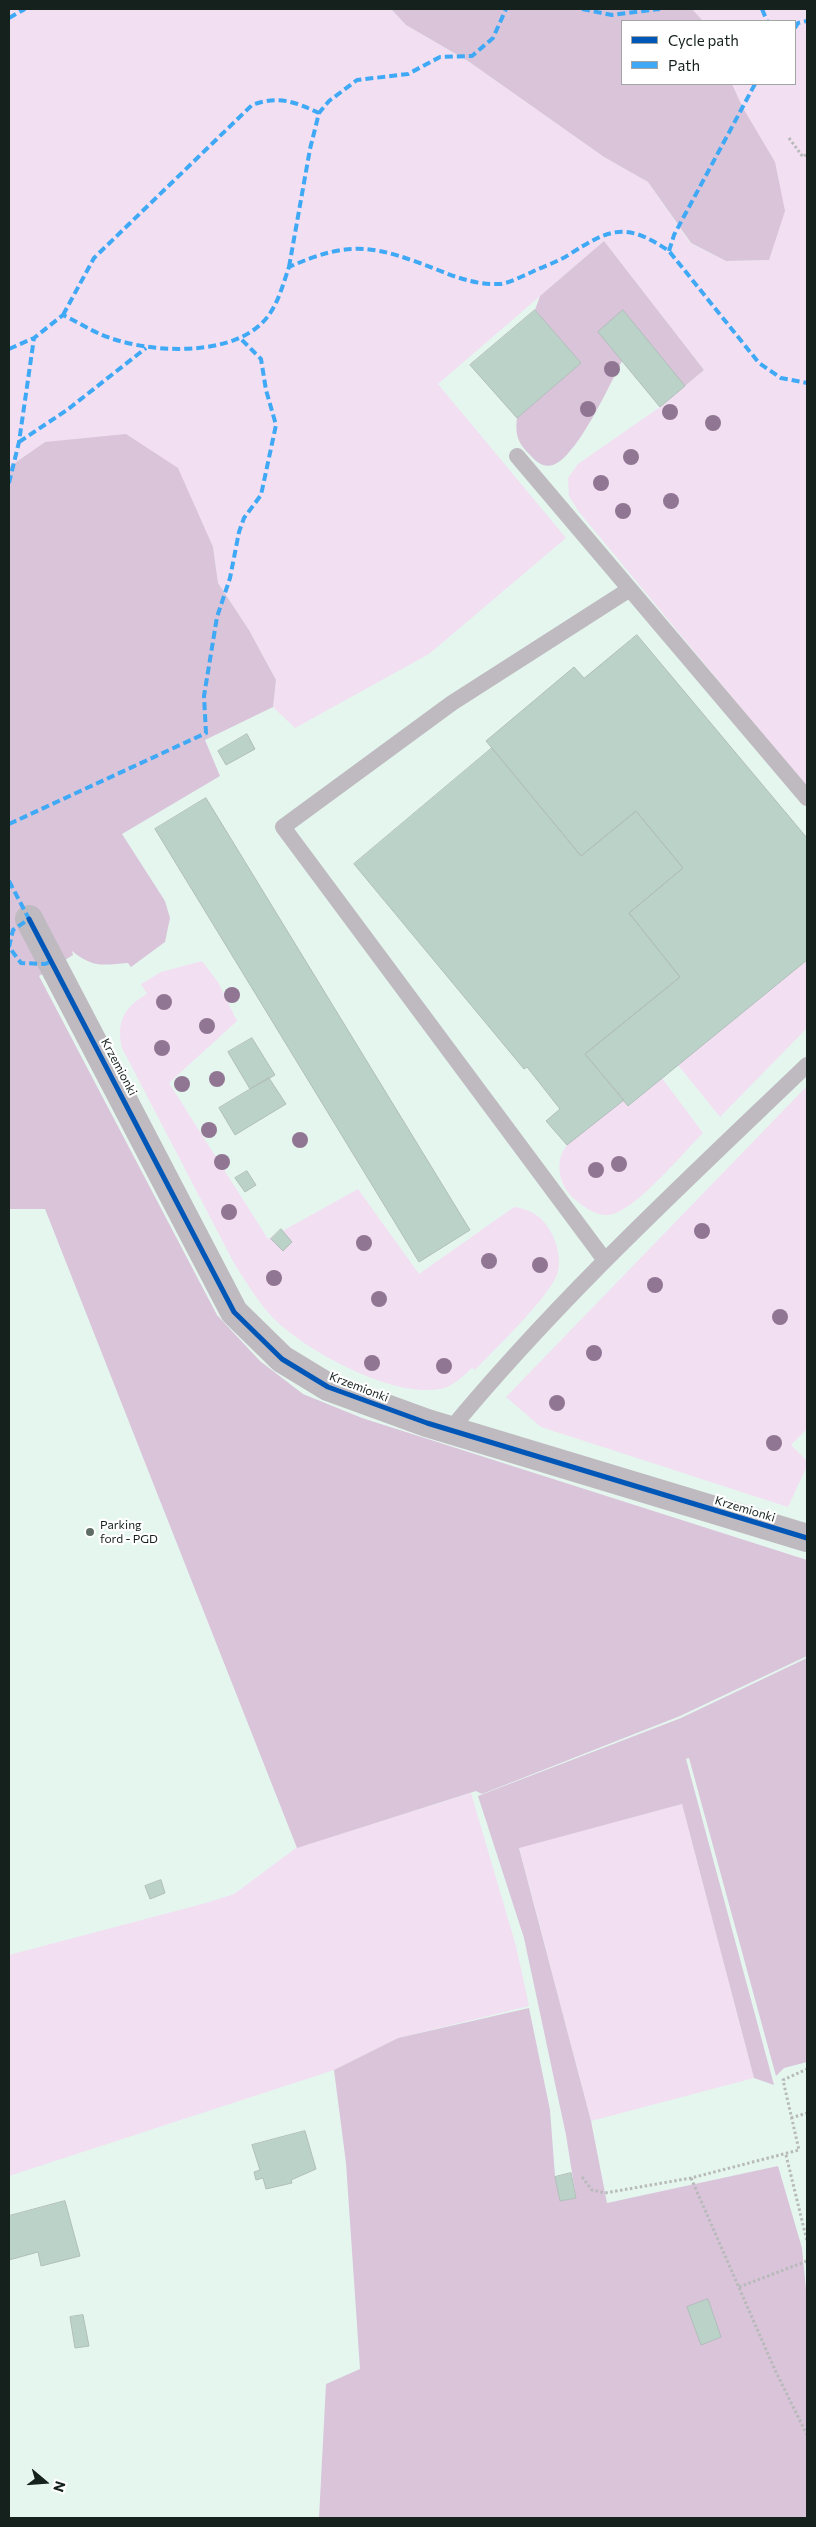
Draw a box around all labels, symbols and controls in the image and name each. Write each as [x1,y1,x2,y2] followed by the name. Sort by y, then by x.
[621,20,796,85] legend
[668,31,739,49] text: Cycle path
[668,56,700,74] text: Path
[98,1036,140,1098] street label: Krzemionki
[327,1369,391,1405] street label: Krzemionki
[713,1493,777,1525] street label: Krzemionki
[100,1518,158,1546] place label: Parking ford - PGD
[84,1526,96,1538] marker: Parking ford - PGD
[20,2457,70,2507] north arrow
[50,2479,69,2494] text: N

